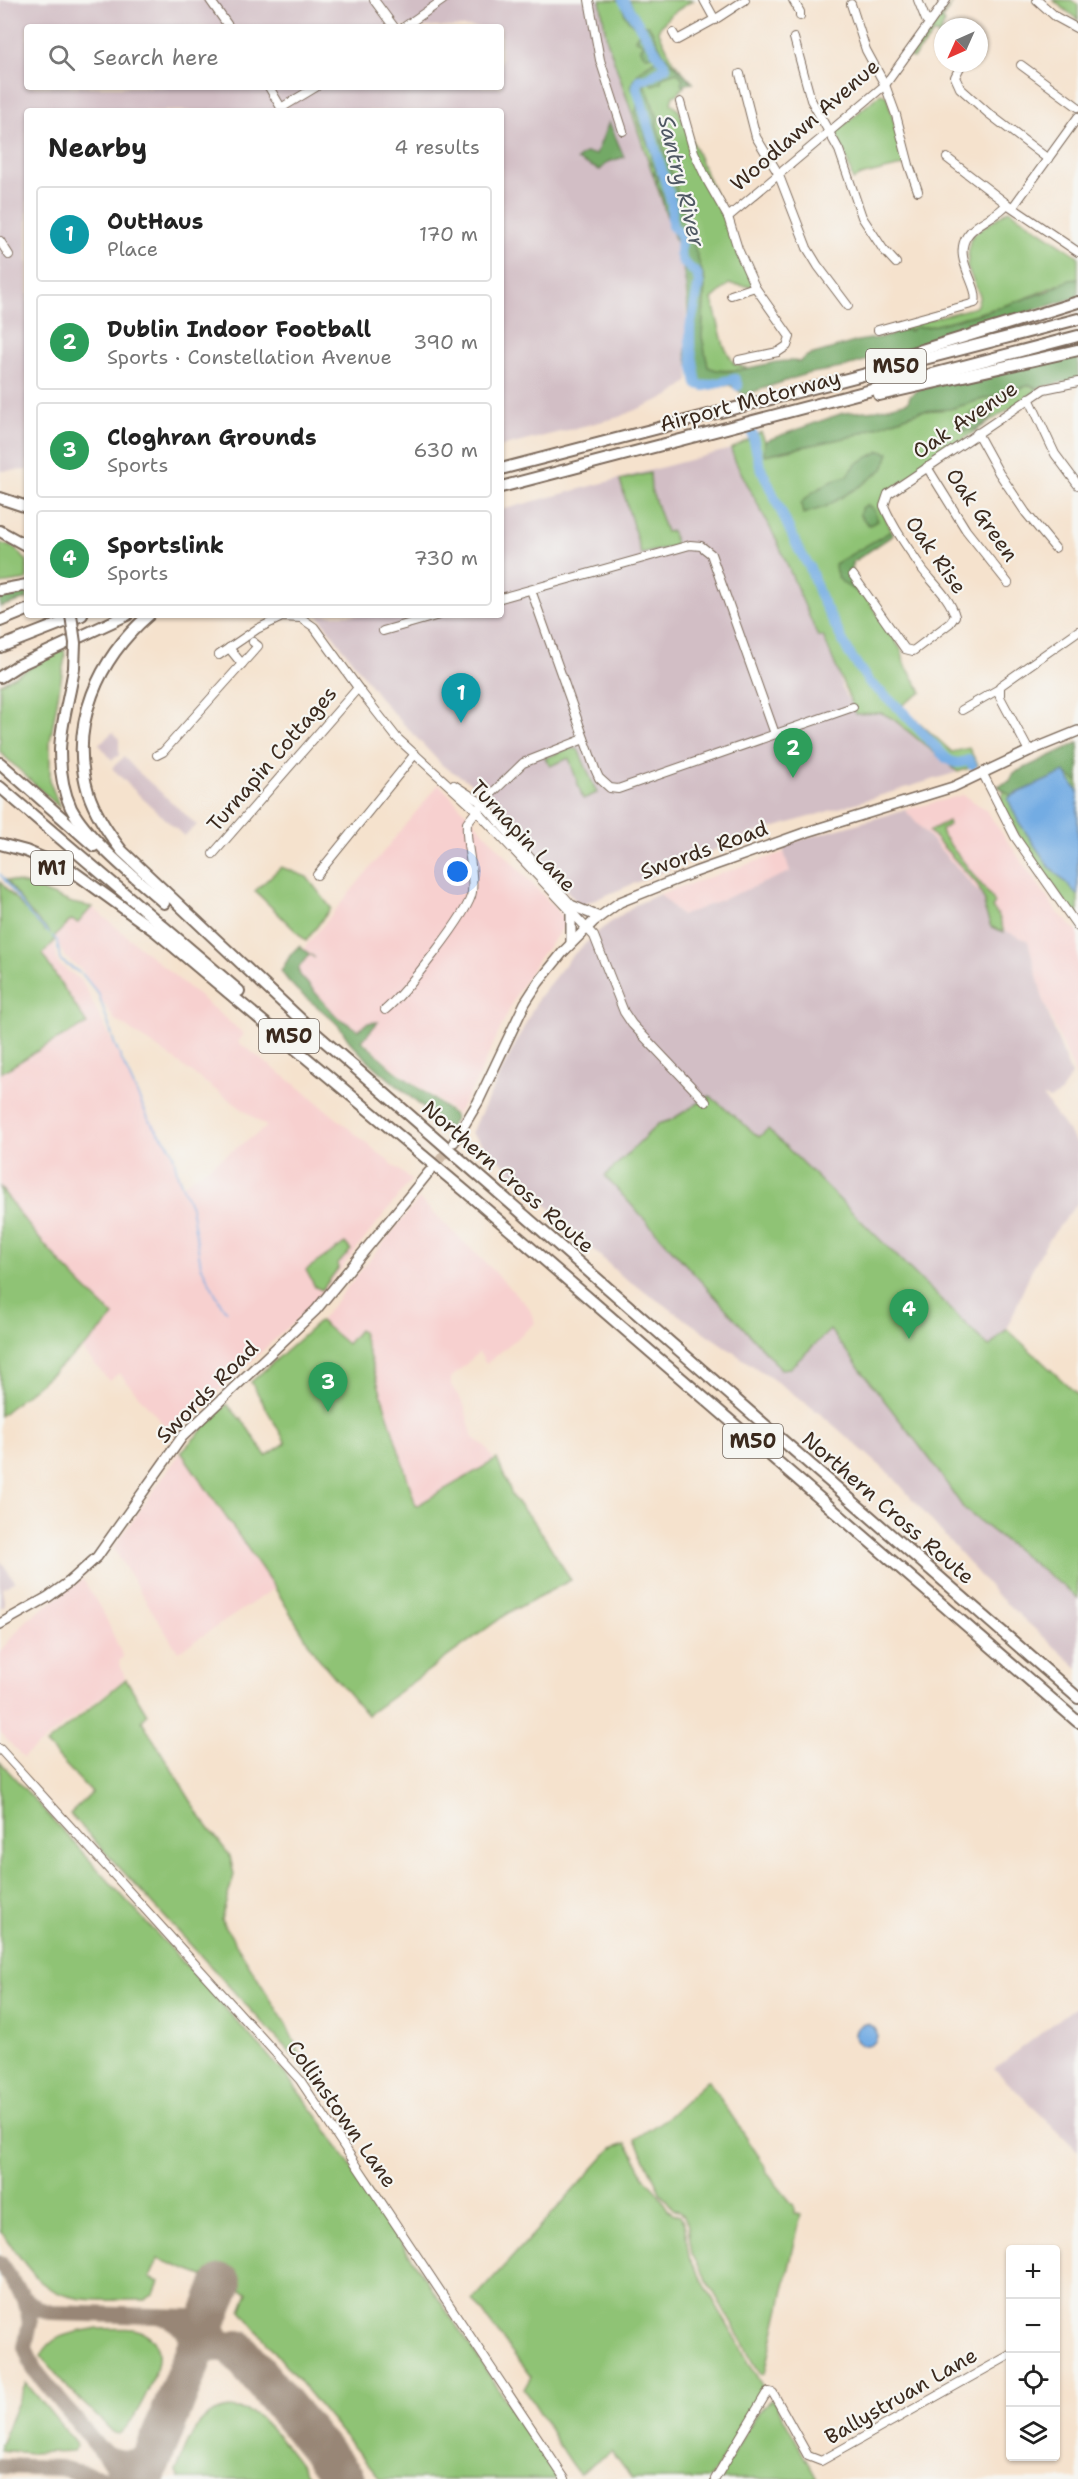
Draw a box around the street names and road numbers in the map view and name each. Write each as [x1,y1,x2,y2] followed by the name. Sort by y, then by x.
[725,52,885,198] street label: Woodlawn Avenue
[866,349,926,383] road number: M50
[656,363,844,439] street label: Airport Motorway
[907,374,1023,466] street label: Oak Avenue
[940,463,1025,567] street label: Oak Green
[899,510,973,600] street label: Oak Rise
[201,680,343,838] street label: Turnapin Cottages
[464,774,582,898] street label: Turnapin Lane
[636,814,772,886] street label: Swords Road
[31,851,73,885] road number: M1
[259,1019,319,1053] road number: M50
[416,1094,600,1260] street label: Northern Cross Route
[150,1335,264,1449] street label: Swords Road
[723,1424,783,1458] road number: M50
[796,1425,980,1591] street label: Northern Cross Route
[281,2035,403,2193] street label: Collinstown Lane
[820,2341,982,2451] street label: Ballystruan Lane

